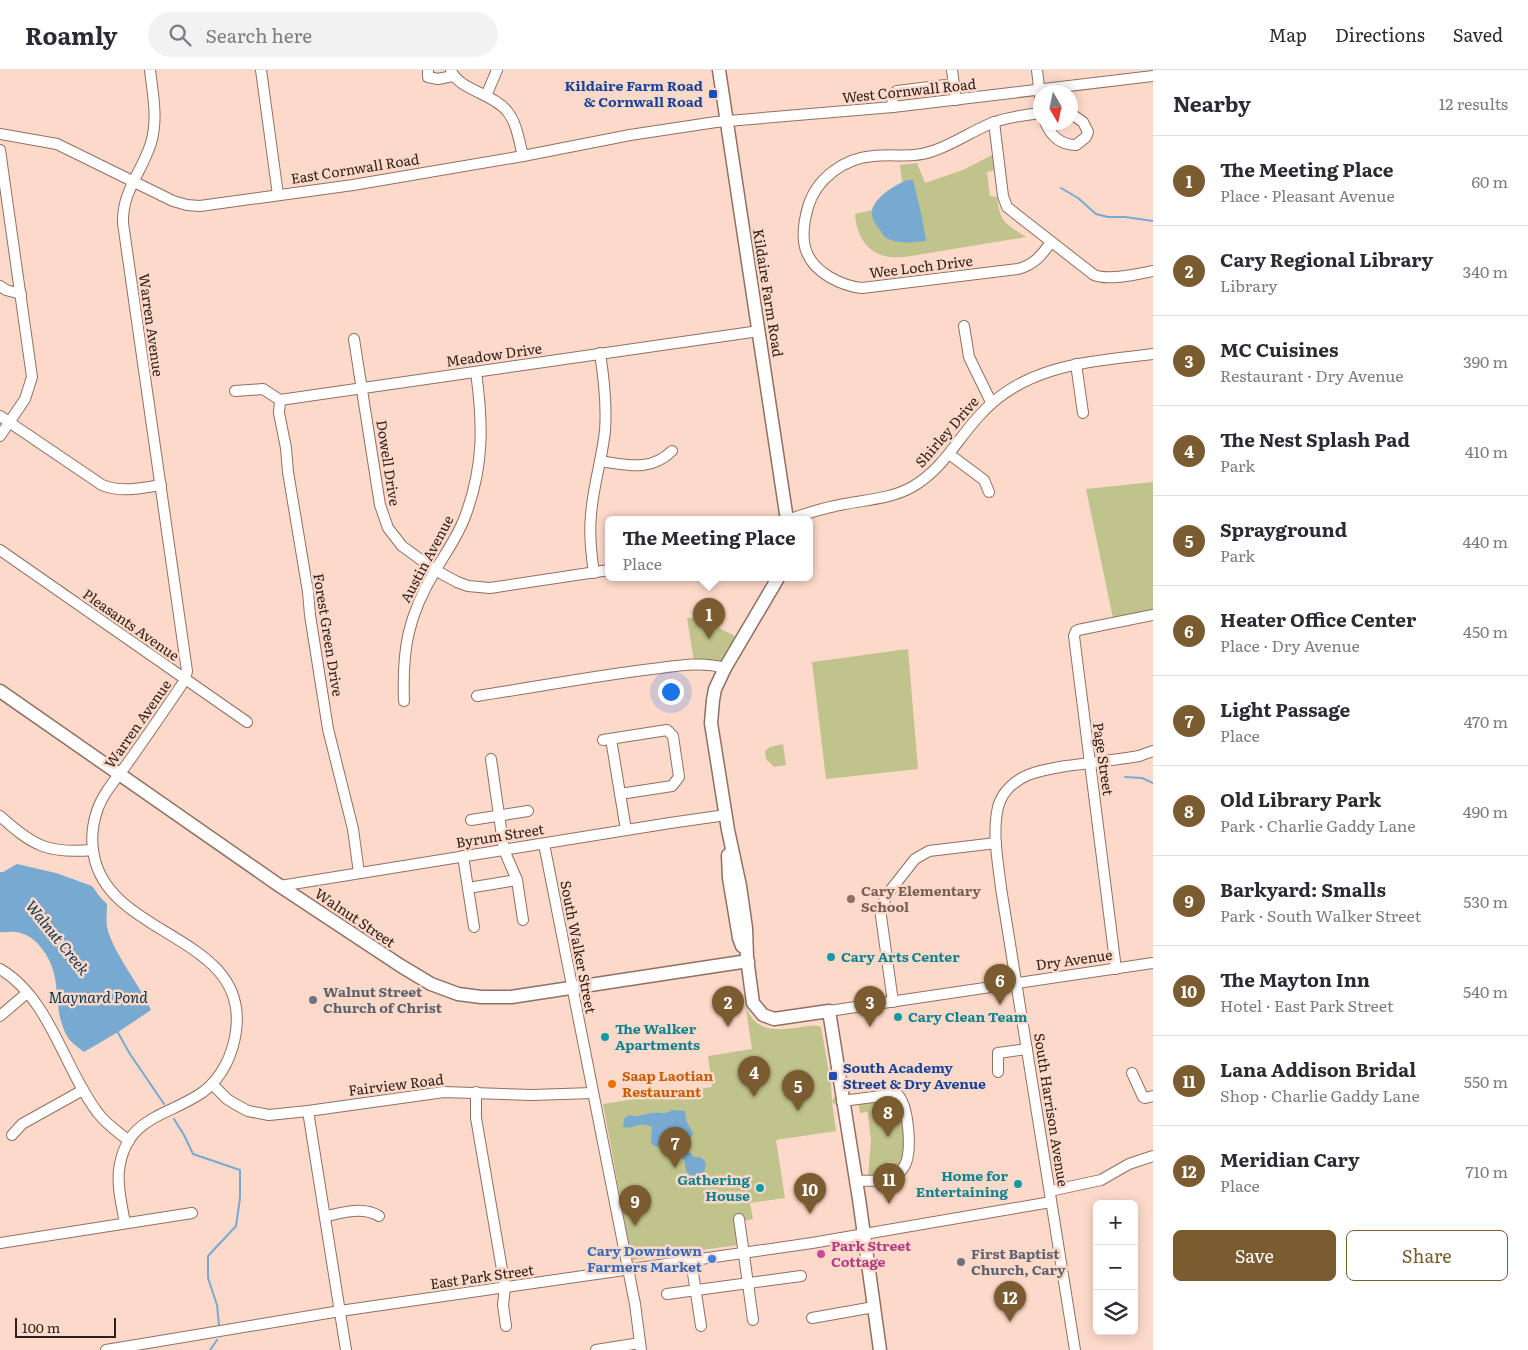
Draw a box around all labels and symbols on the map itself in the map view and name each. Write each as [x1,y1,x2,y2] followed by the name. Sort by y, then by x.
[841,73,977,107] street label: West Cornwall Road
[565,75,703,111] place label: Kildaire Farm Road & Cornwall Road
[1033,85,1078,130] north arrow
[707,88,719,100] marker: Kildaire Farm Road & Cornwall Road
[289,148,421,188] street label: East Cornwall Road
[749,227,789,359] street label: Kildaire Farm Road
[868,250,974,282] street label: Wee Loch Drive
[135,272,169,378] street label: Warren Avenue
[445,337,543,371] street label: Meadow Drive
[910,392,983,471] street label: Shirley Drive
[372,418,406,507] street label: Dowell Drive
[395,511,458,606] street label: Austin Avenue
[309,572,349,698] street label: Forest Green Drive
[79,583,184,665] street label: Pleasants Avenue
[693,598,725,639] pin: 1
[99,675,175,772] street label: Warren Avenue
[658,679,684,705] your location
[1089,721,1119,797] street label: Page Street
[454,818,546,852] street label: Byrum Street
[556,879,602,1015] street label: South Walker Street
[861,880,981,916] place label: Cary Elementary School
[311,883,400,952] street label: Walnut Street
[845,893,857,905] marker: Cary Elementary School
[21,895,96,980] water label: Walnut Creek
[1034,944,1114,974] street label: Dry Avenue
[841,946,960,966] place label: Cary Arts Center
[825,951,837,963] marker: Cary Arts Center
[984,964,1016,1005] pin: 6
[323,981,443,1017] place label: Walnut Street Church of Christ
[48,985,148,1008] water label: Maynard Pond
[712,986,744,1027] pin: 2
[854,986,886,1027] pin: 3
[307,994,319,1006] marker: Walnut Street Church of Christ
[908,1006,1027,1026] place label: Cary Clean Team
[892,1011,904,1023] marker: Cary Clean Team
[615,1018,700,1054] place label: The Walker Apartments
[599,1031,611,1043] marker: The Walker Apartments
[1030,1032,1074,1188] street label: South Harrison Avenue
[738,1056,770,1097] pin: 4
[843,1057,986,1093] place label: South Academy Street & Dry Avenue
[622,1065,713,1101] place label: Saap Laotian Restaurant
[347,1068,445,1100] street label: Fairview Road
[782,1070,814,1111] pin: 5
[827,1070,839,1082] marker: South Academy Street & Dry Avenue
[606,1078,618,1090] marker: Saap Laotian Restaurant
[872,1096,904,1137] pin: 8
[659,1127,691,1168] pin: 7
[873,1163,905,1204] pin: 11
[916,1165,1009,1201] place label: Home for Entertaining
[677,1169,751,1205] place label: Gathering House
[794,1173,826,1214] pin: 10
[1012,1178,1024,1190] marker: Home for Entertaining
[754,1182,766,1194] marker: Gathering House
[619,1185,651,1226] pin: 9
[831,1235,912,1271] place label: Park Street Cottage
[587,1240,703,1276] place label: Cary Downtown Farmers Market
[971,1243,1066,1279] place label: First Baptist Church, Cary
[815,1248,827,1260] marker: Park Street Cottage
[706,1253,718,1265] marker: Cary Downtown Farmers Market
[955,1256,967,1268] marker: First Baptist Church, Cary
[429,1259,535,1293] street label: East Park Street
[994,1281,1026,1322] pin: 12
[15,1315,116,1338] scale bar

